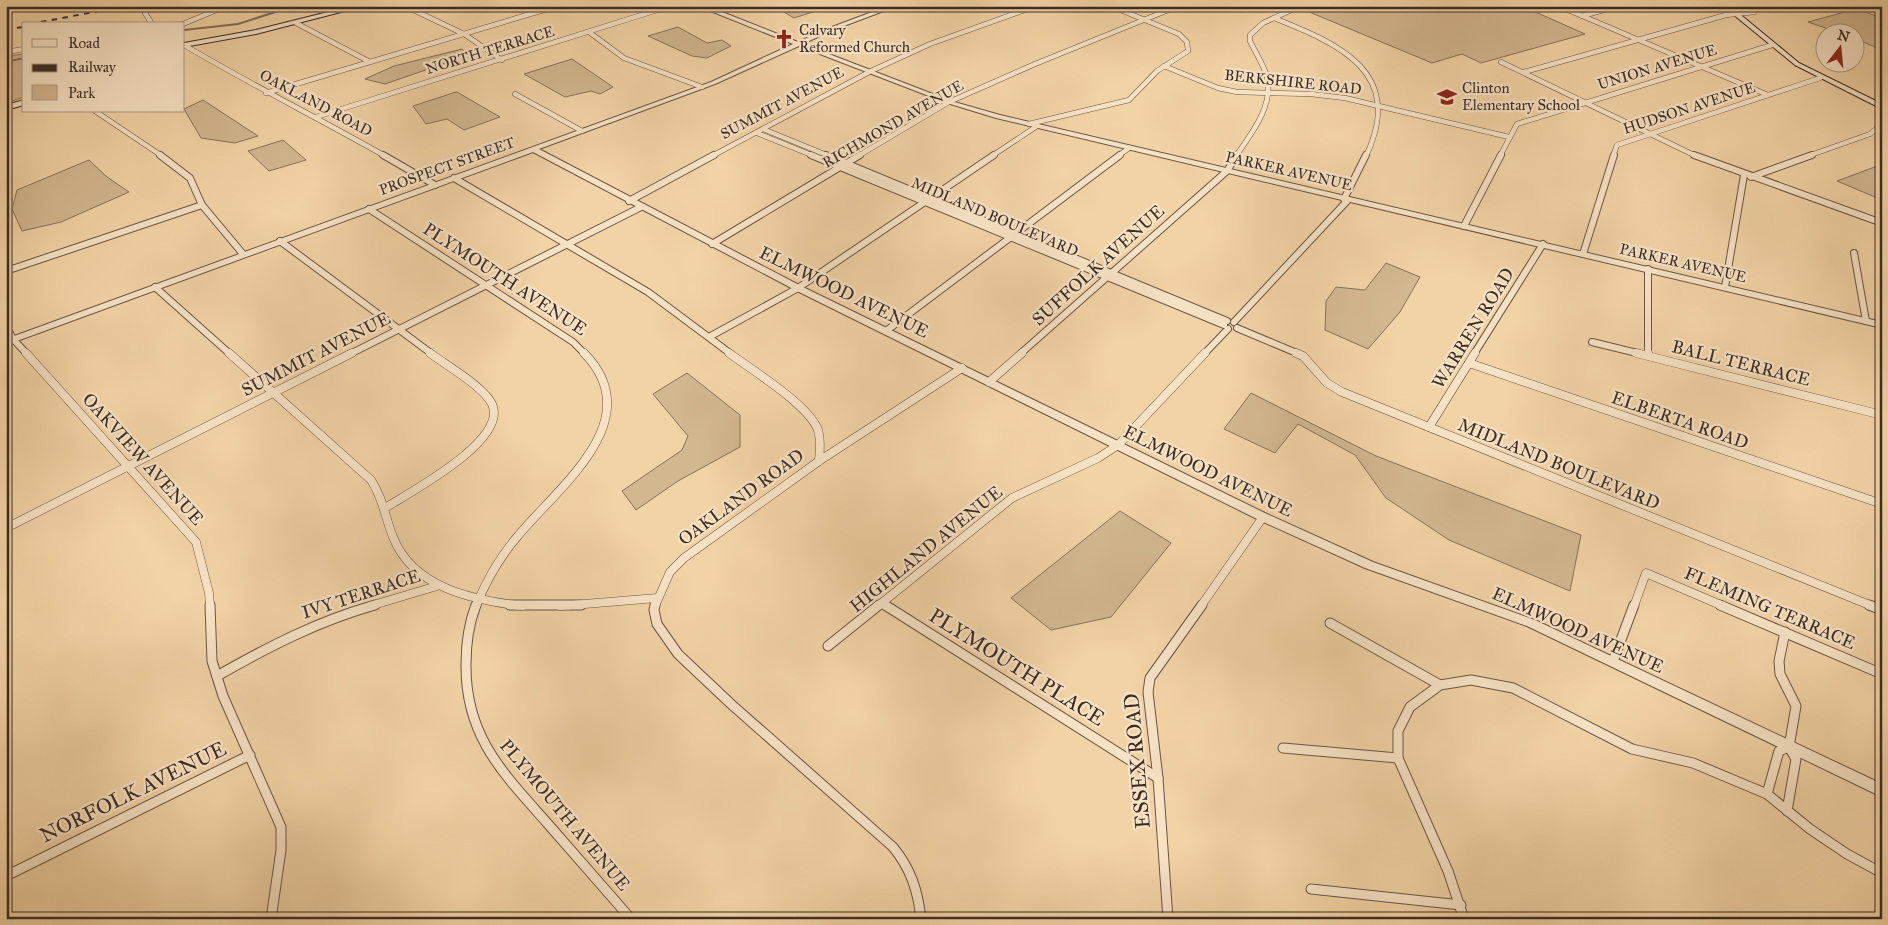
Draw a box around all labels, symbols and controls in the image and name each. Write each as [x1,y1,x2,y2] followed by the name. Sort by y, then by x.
[799,21,911,56] place label: Calvary Reformed Church
[22,22,185,112] legend
[424,22,557,78] street label: NORTH TERRACE
[1816,22,1866,72] north arrow
[1835,26,1852,46] text: N
[773,28,795,50] church icon: Calvary Reformed Church
[68,34,100,52] text: Road
[1595,40,1719,94] street label: UNION AVENUE
[68,58,117,76] text: Railway
[717,63,847,143] street label: SUMMIT AVENUE
[257,66,375,140] street label: OAKLAND ROAD
[1224,66,1363,98] street label: BERKSHIRE ROAD
[819,76,967,172] street label: RICHMOND AVENUE
[1621,78,1758,138] street label: HUDSON AVENUE
[1462,79,1581,114] place label: Clinton Elementary School
[68,84,95,102] text: Park
[1436,86,1458,108] school or university icon: Clinton Elementary School
[377,133,517,199] street label: PROSPECT STREET
[1224,148,1354,194] street label: PARKER AVENUE
[909,174,1081,260] street label: MIDLAND BOULEVARD
[1027,200,1169,330] street label: SUFFOLK AVENUE
[419,218,591,340] street label: PLYMOUTH AVENUE
[1618,240,1748,286] street label: PARKER AVENUE
[756,241,932,343] street label: ELMWOOD AVENUE
[1427,264,1519,392] street label: WARREN ROAD
[238,307,394,401] street label: SUMMIT AVENUE
[1669,335,1813,391] street label: BALL TERRACE
[1609,386,1751,454] street label: ELBERTA ROAD
[78,388,208,530] street label: OAKVIEW AVENUE
[1455,413,1663,515] street label: MIDLAND BOULEVARD
[1120,420,1296,522] street label: ELMWOOD AVENUE
[674,444,808,550] street label: OAKLAND ROAD
[845,481,1007,617] street label: HIGHLAND AVENUE
[1681,562,1859,654] street label: FLEMING TERRACE
[299,564,423,624] street label: IVY TERRACE
[1489,582,1667,678] street label: ELMWOOD AVENUE
[924,602,1110,732] street label: PLYMOUTH PLACE
[1118,692,1156,830] street label: ESSEX ROAD
[495,735,635,895] street label: PLYMOUTH AVENUE
[36,736,230,848] street label: NORFOLK AVENUE

